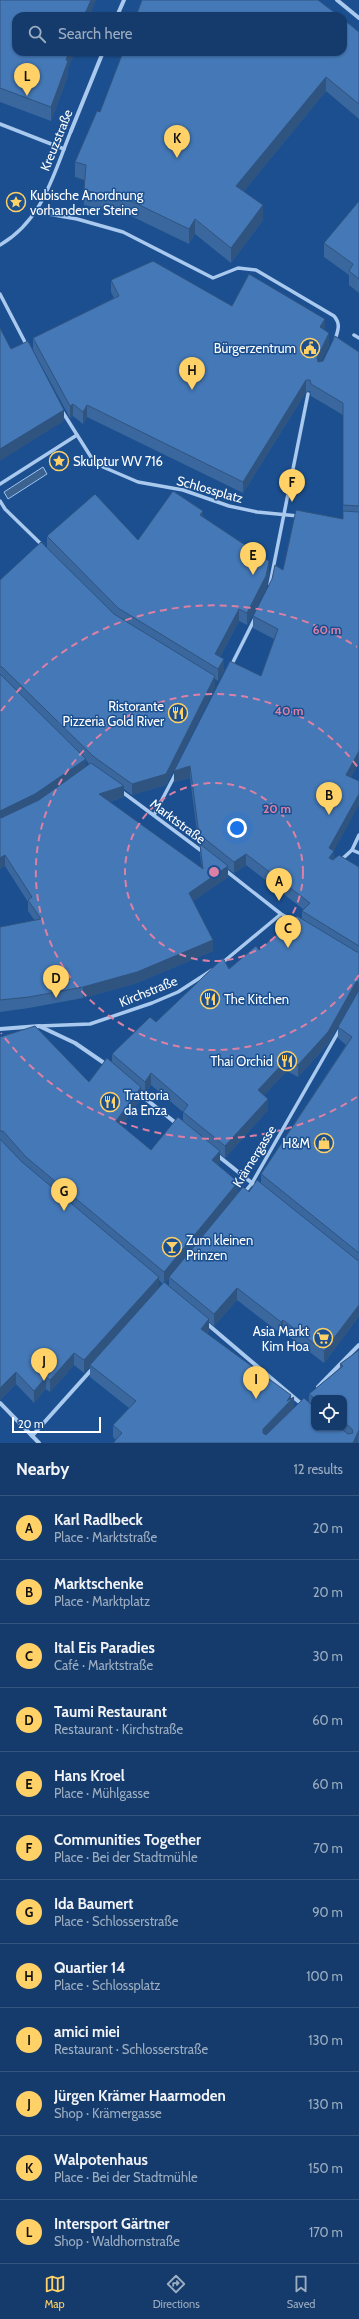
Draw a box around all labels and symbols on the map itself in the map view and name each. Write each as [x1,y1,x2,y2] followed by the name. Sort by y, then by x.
[14,63,40,96] pin: L
[36,107,76,173] street label: Kreuzstraße
[164,125,190,158] pin: K
[30,187,144,218] place label: Kubische Anordnung vorhandener Steine
[5,191,27,213] place icon: Kubische Anordnung vorhandener Steine
[299,337,321,359] public building icon: Bürgerzentrum
[214,340,296,356] place label: Bürgerzentrum
[179,357,205,390] pin: H
[48,450,70,472] place icon: Skulptur WV 716
[73,453,163,469] place label: Skulptur WV 716
[279,469,305,502] pin: F
[175,472,245,506] street label: Schlossplatz
[240,542,266,575] pin: E
[313,622,341,637] text: 60 m
[63,698,165,729] place label: Ristorante Pizzeria Gold River
[167,702,189,724] restaurant icon: Ristorante Pizzeria Gold River
[274,703,304,718] text: 40 m
[316,782,342,815] pin: B
[147,795,209,847] street label: Marktstraße
[263,801,291,816] text: 20 m
[227,818,247,838] your location
[207,865,221,879] centre of rings
[266,868,292,901] pin: A
[275,915,301,948] pin: C
[43,965,69,998] pin: D
[117,972,180,1010] street label: Kirchstraße
[199,988,221,1010] restaurant icon: The Kitchen
[224,991,289,1007] place label: The Kitchen
[276,1050,298,1072] restaurant icon: Thai Orchid
[210,1053,273,1069] place label: Thai Orchid
[124,1087,170,1118] place label: Trattoria da Enza
[99,1091,121,1113] restaurant icon: Trattoria da Enza
[229,1122,279,1190] street label: Krämergasse
[313,1132,335,1154] shop icon: H&M
[282,1135,310,1151] place label: H&M
[51,1178,77,1211] pin: G
[186,1232,253,1263] place label: Zum kleinen Prinzen
[161,1236,183,1258] bar icon: Zum kleinen Prinzen
[253,1323,310,1354] place label: Asia Markt Kim Hoa
[312,1327,334,1349] supermarket icon: Asia Markt Kim Hoa
[31,1348,57,1381] pin: J
[243,1366,269,1399] pin: I
[12,1415,101,1434] scale bar

